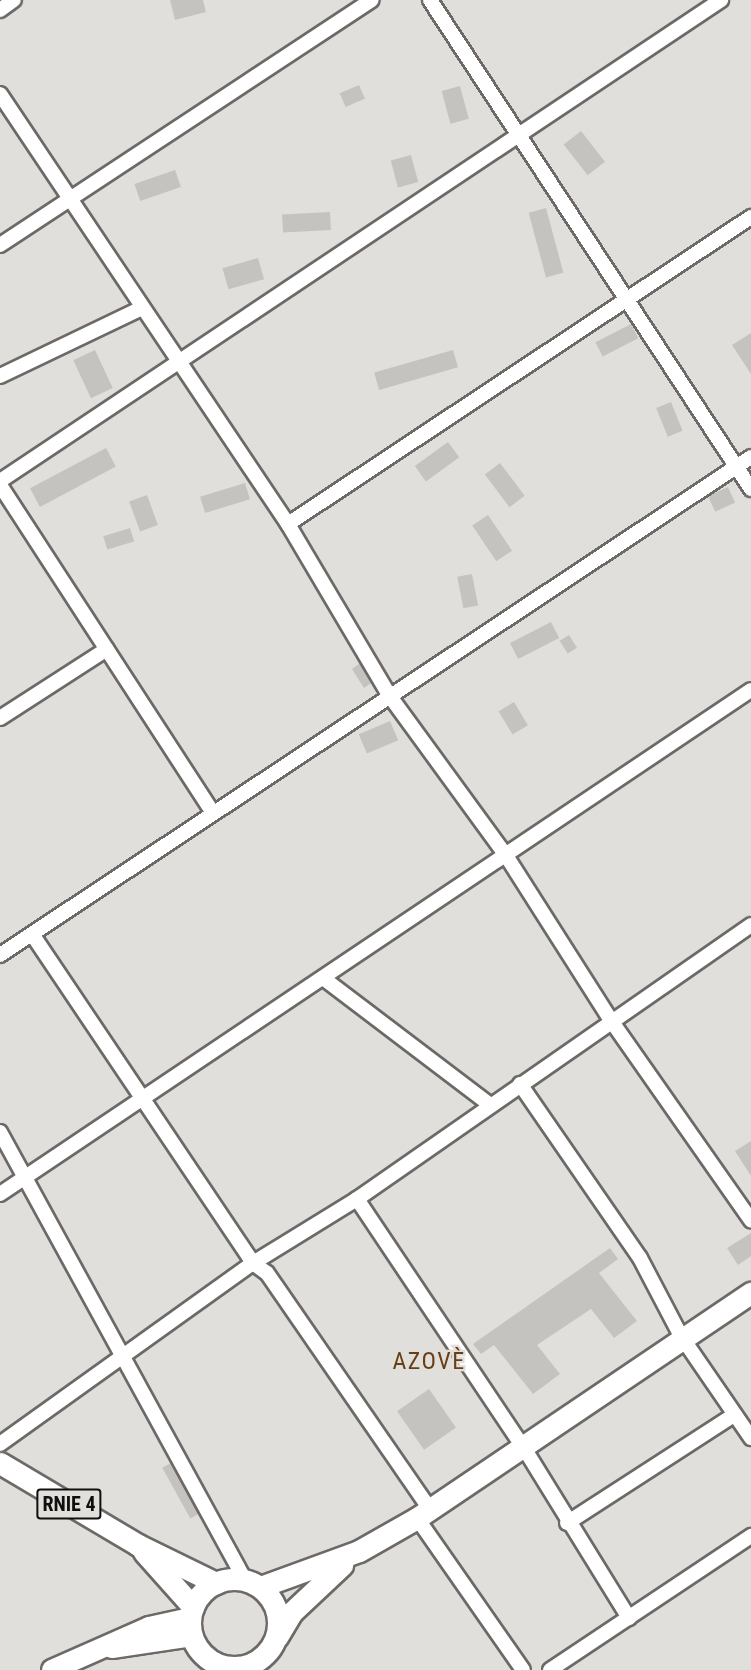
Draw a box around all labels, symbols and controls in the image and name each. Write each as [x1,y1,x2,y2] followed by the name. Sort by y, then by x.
[392,1348,466,1376] district label: AZOVÈ
[36,1487,102,1521] road number: RNIE 4

